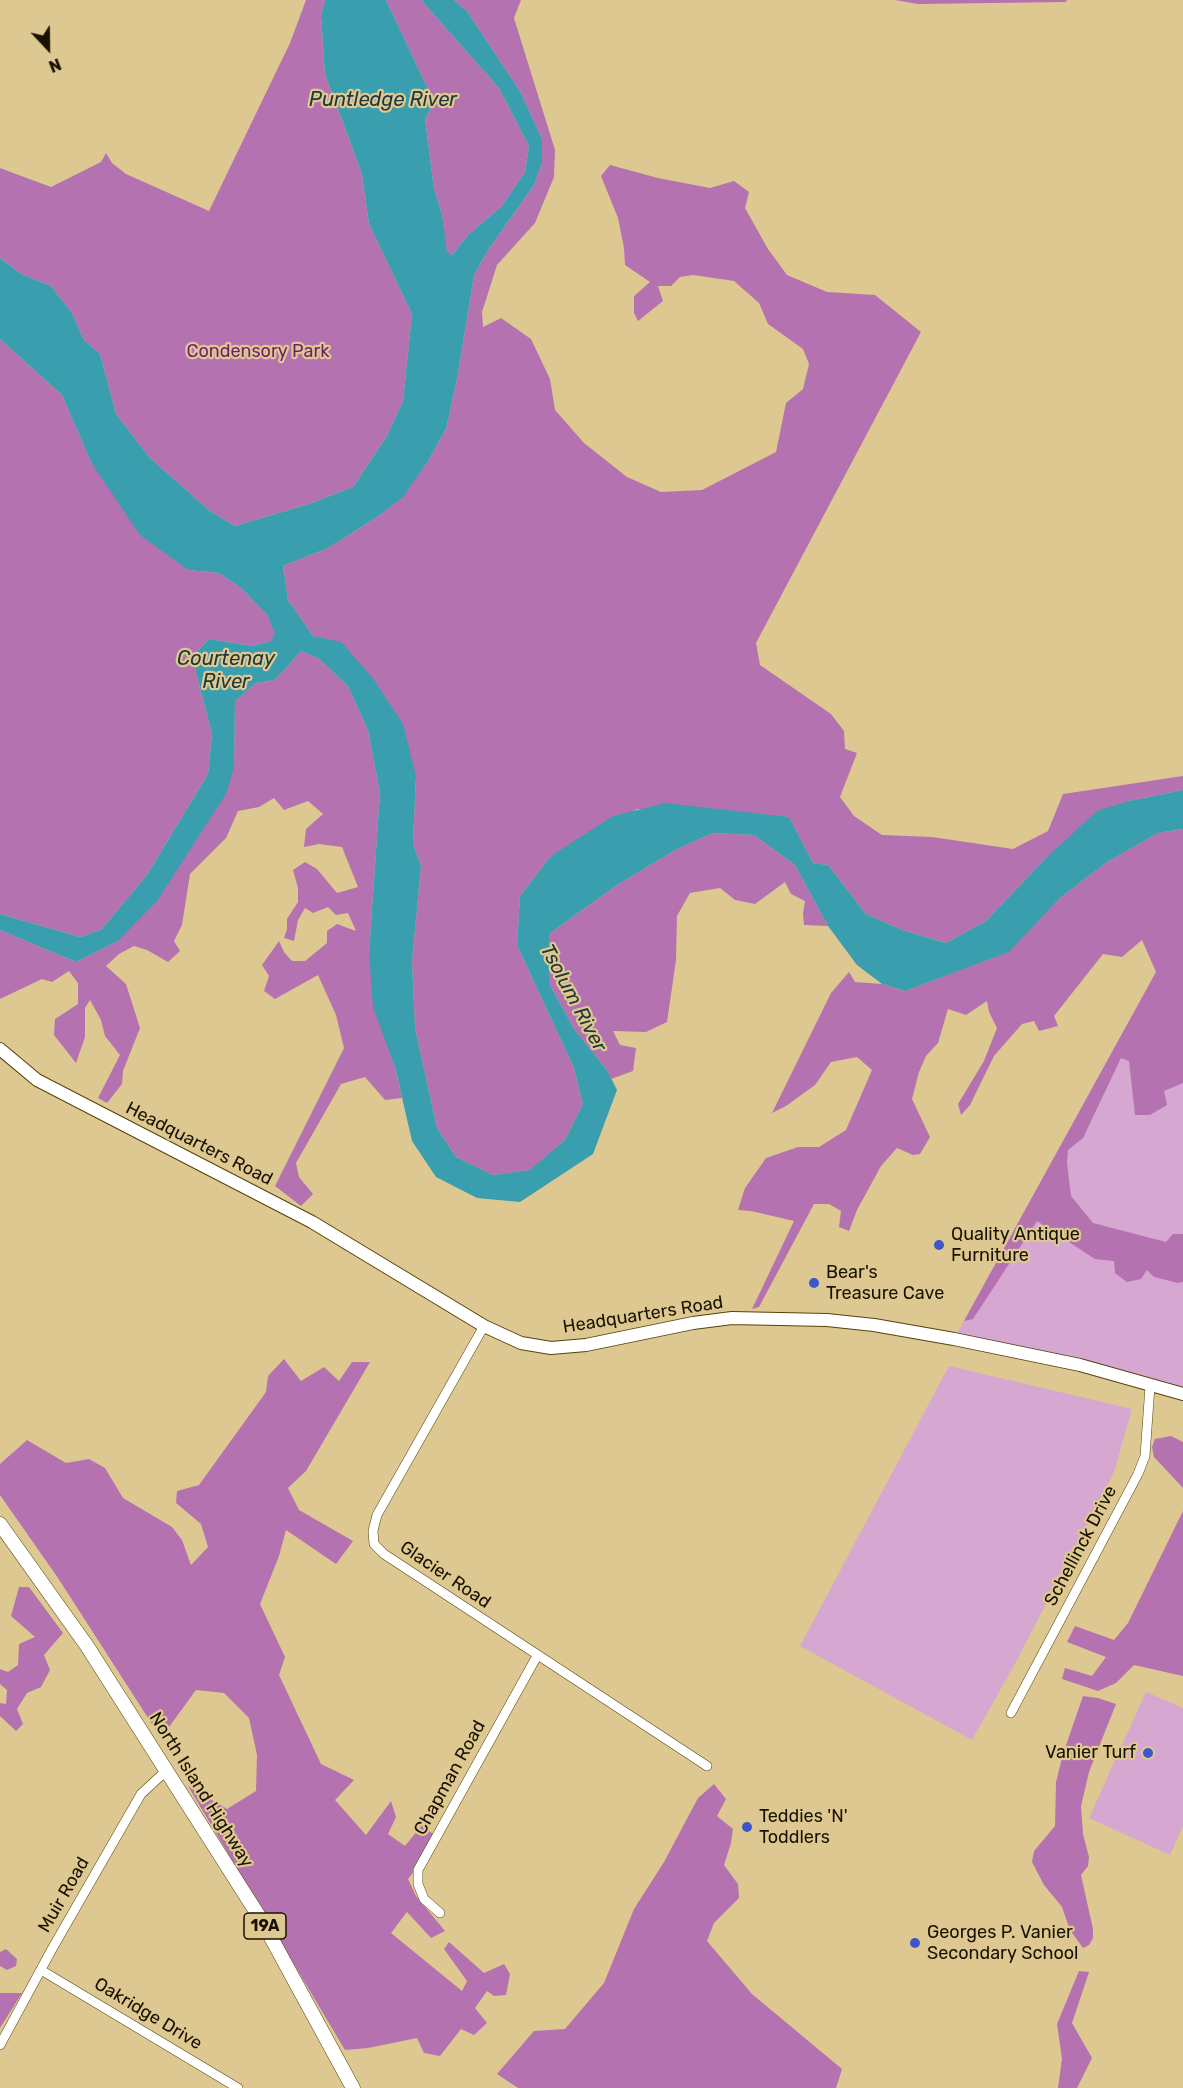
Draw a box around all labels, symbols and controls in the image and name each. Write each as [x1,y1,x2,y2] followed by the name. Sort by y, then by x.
[18,18,78,78] north arrow
[46,54,64,76] text: N
[309,88,457,112] water label: Puntledge River
[186,341,330,363] park label: Condensory Park
[177,647,275,694] water label: Courtenay River
[535,940,611,1056] water label: Tsolum River
[122,1098,276,1190] street label: Headquarters Road
[951,1224,1080,1266] place label: Quality Antique Furniture
[932,1238,946,1252] marker: Quality Antique Furniture
[826,1262,944,1304] place label: Bear's Treasure Cave
[807,1276,821,1290] marker: Bear's Treasure Cave
[561,1292,725,1338] street label: Headquarters Road
[1040,1482,1122,1610] street label: Schellinck Drive
[395,1537,495,1613] street label: Glacier Road
[144,1708,258,1872] street label: North Island Highway
[410,1717,490,1839] street label: Chapman Road
[1045,1742,1136,1764] place label: Vanier Turf
[1141,1746,1155,1760] marker: Vanier Turf
[759,1806,848,1848] place label: Teddies 'N' Toddlers
[740,1820,754,1834] marker: Teddies 'N' Toddlers
[34,1853,94,1937] street label: Muir Road
[244,1913,286,1939] road number: 19A
[927,1922,1078,1964] place label: Georges P. Vanier Secondary School
[908,1936,922,1950] marker: Georges P. Vanier Secondary School
[90,1973,206,2055] street label: Oakridge Drive

